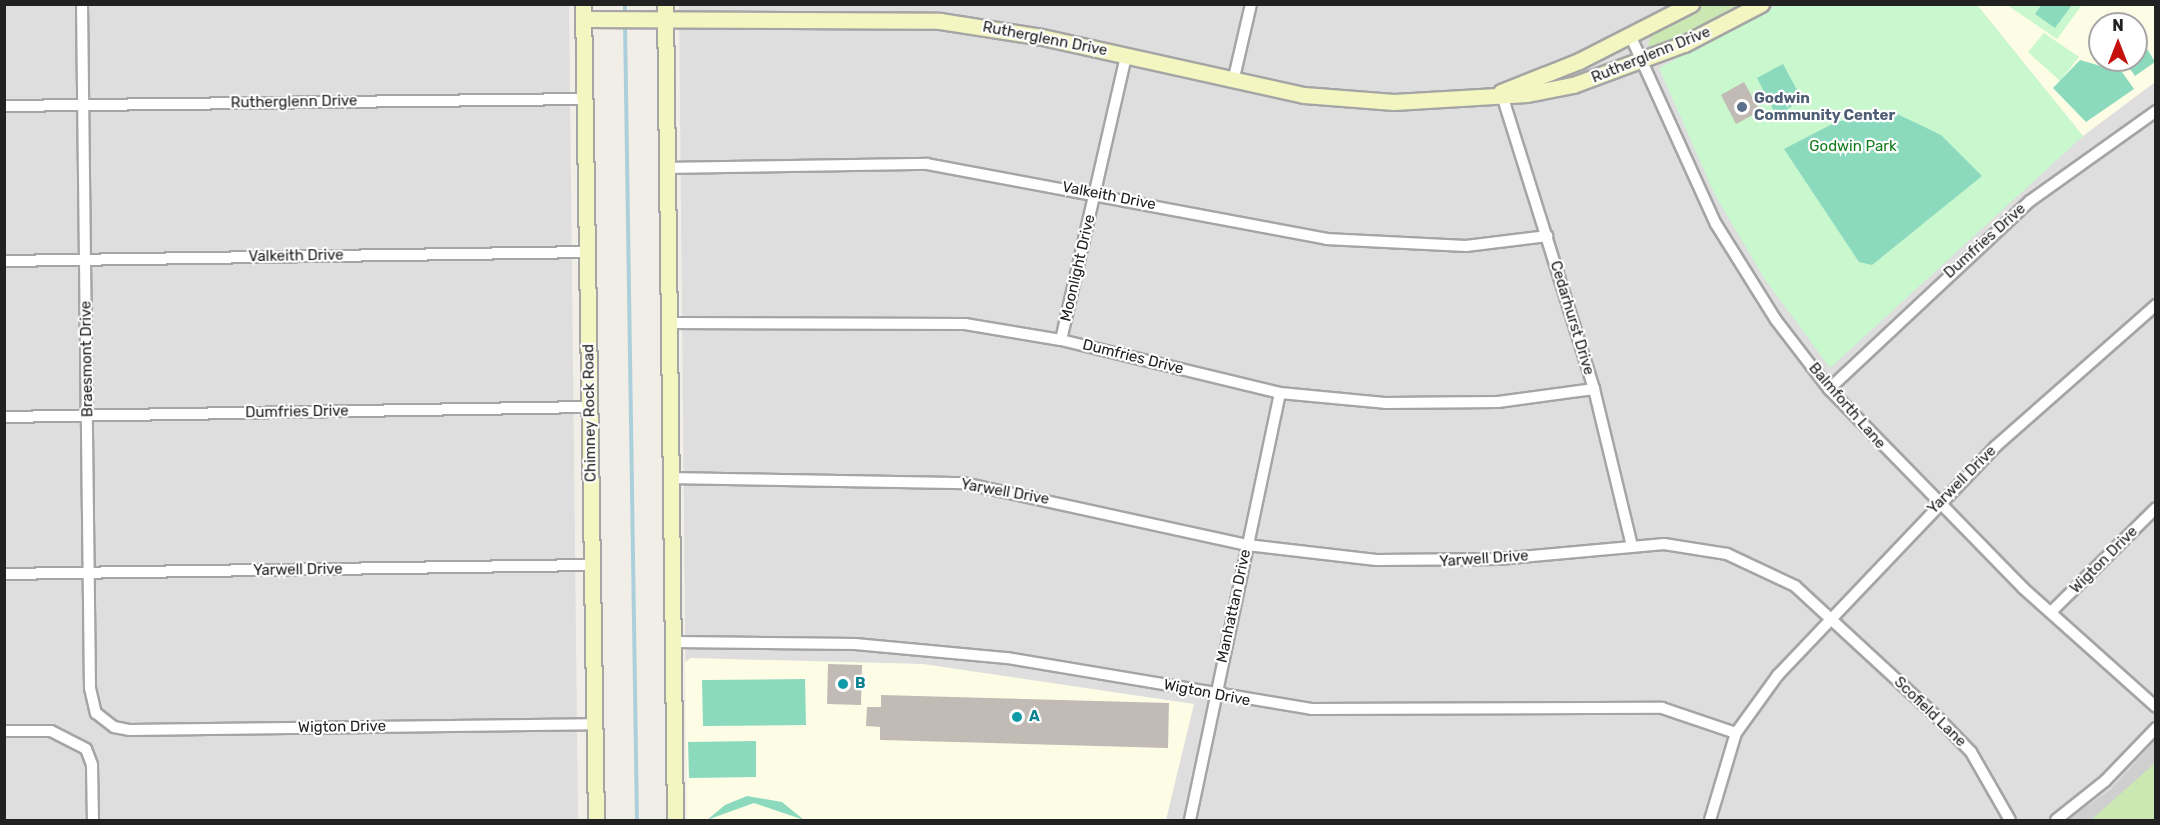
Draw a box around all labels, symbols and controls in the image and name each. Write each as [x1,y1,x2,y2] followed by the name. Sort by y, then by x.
[2088,12,2148,72] north arrow
[2112,16,2124,35] text: N
[981,18,1109,60] street label: Rutherglenn Drive
[1589,23,1713,87] street label: Rutherglenn Drive
[1754,89,1896,124] place label: Godwin Community Center
[230,92,358,112] street label: Rutherglenn Drive
[1735,100,1749,114] marker: Godwin Community Center
[1809,138,1897,156] park label: Godwin Park
[1061,178,1157,214] street label: Valkeith Drive
[1941,200,2029,282] street label: Dumfries Drive
[1057,213,1099,323] street label: Moonlight Drive
[248,246,344,266] street label: Valkeith Drive
[1546,259,1598,377] street label: Cedarhurst Drive
[77,301,97,417] street label: Braesmont Drive
[1081,336,1185,378] street label: Dumfries Drive
[580,343,600,483] street label: Chimney Rock Road
[1805,359,1889,453] street label: Balmforth Lane
[245,402,349,422] street label: Dumfries Drive
[1924,442,2000,518] street label: Yarwell Drive
[959,475,1051,509] street label: Yarwell Drive
[2067,523,2141,597] street label: Wigton Drive
[1439,547,1529,571] street label: Yarwell Drive
[1213,548,1255,664] street label: Manhattan Drive
[253,560,343,580] street label: Yarwell Drive
[1890,673,1970,751] street label: Scofield Lane
[855,675,866,693] place label: B
[1162,676,1252,710] street label: Wigton Drive
[836,677,850,691] marker: B
[1029,708,1040,726] place label: A
[1010,710,1024,724] marker: A
[298,717,386,737] street label: Wigton Drive

